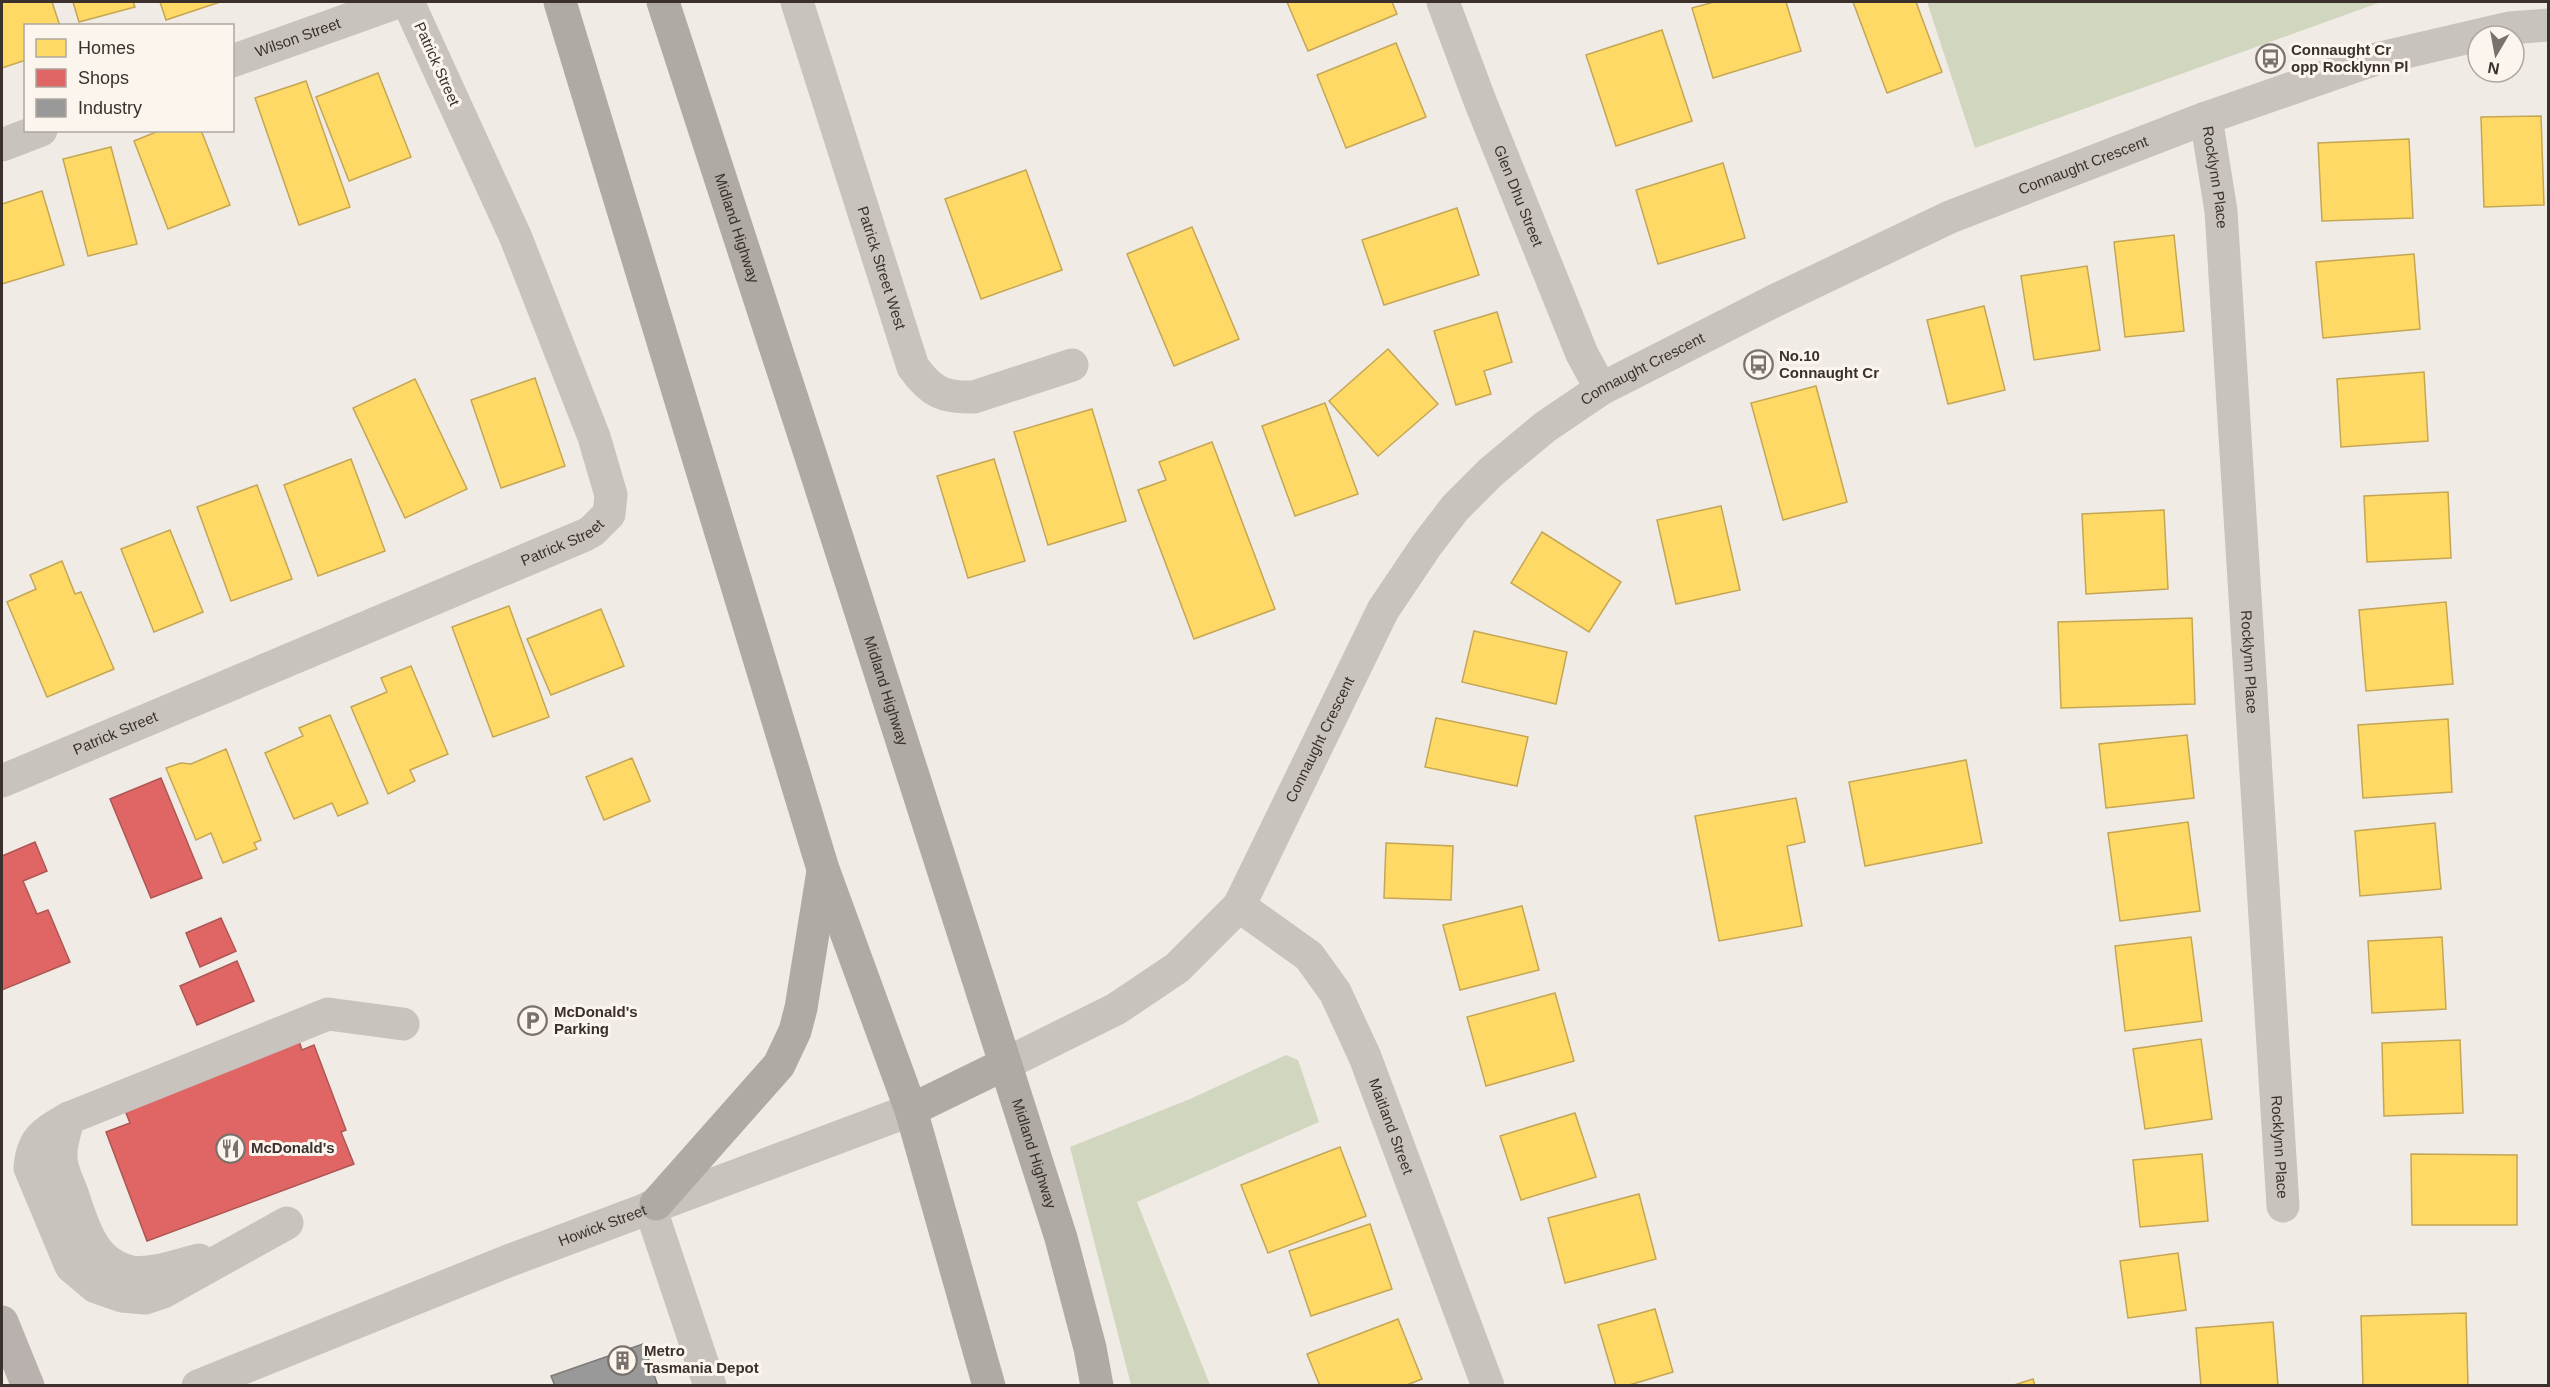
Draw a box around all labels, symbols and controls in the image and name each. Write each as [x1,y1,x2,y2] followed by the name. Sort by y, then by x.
[253,14,343,60] street label: Wilson Street
[411,19,464,109] street label: Patrick Street
[24,24,234,132] legend
[2466,24,2526,84] north arrow
[78,38,135,58] text: Homes
[2291,41,2409,75] place label: Connaught Cr opp Rocklynn Pl
[2254,43,2286,75] bus stop icon: Connaught Cr opp Rocklynn Pl
[2486,59,2501,78] text: N
[78,68,129,88] text: Shops
[78,98,142,118] text: Industry
[2199,125,2231,229] street label: Rocklynn Place
[2016,132,2151,198] street label: Connaught Crescent
[1491,143,1547,250] street label: Glen Dhu Street
[711,171,763,286] street label: Midland Highway
[854,204,910,332] street label: Patrick Street West
[1577,329,1708,408] street label: Connaught Crescent
[1779,347,1879,381] place label: No.10 Connaught Cr
[1742,349,1774,381] bus stop icon: No.10 Connaught Cr
[518,515,608,569] street label: Patrick Street
[2238,610,2261,714] street label: Rocklynn Place
[861,634,912,748] street label: Midland Highway
[1282,673,1358,805] street label: Connaught Crescent
[70,707,161,758] street label: Patrick Street
[554,1003,638,1037] place label: McDonald's Parking
[517,1005,549,1037] parking icon: McDonald's Parking
[1366,1076,1417,1177] street label: Maitland Street
[2268,1095,2292,1199] street label: Rocklynn Place
[1009,1097,1060,1211] street label: Midland Highway
[214,1132,246,1164] restaurant icon: McDonald's
[251,1139,335,1156] place label: McDonald's
[556,1201,649,1249] street label: Howick Street
[644,1342,759,1376] place label: Metro Tasmania Depot
[607,1344,639,1376] building icon: Metro Tasmania Depot

